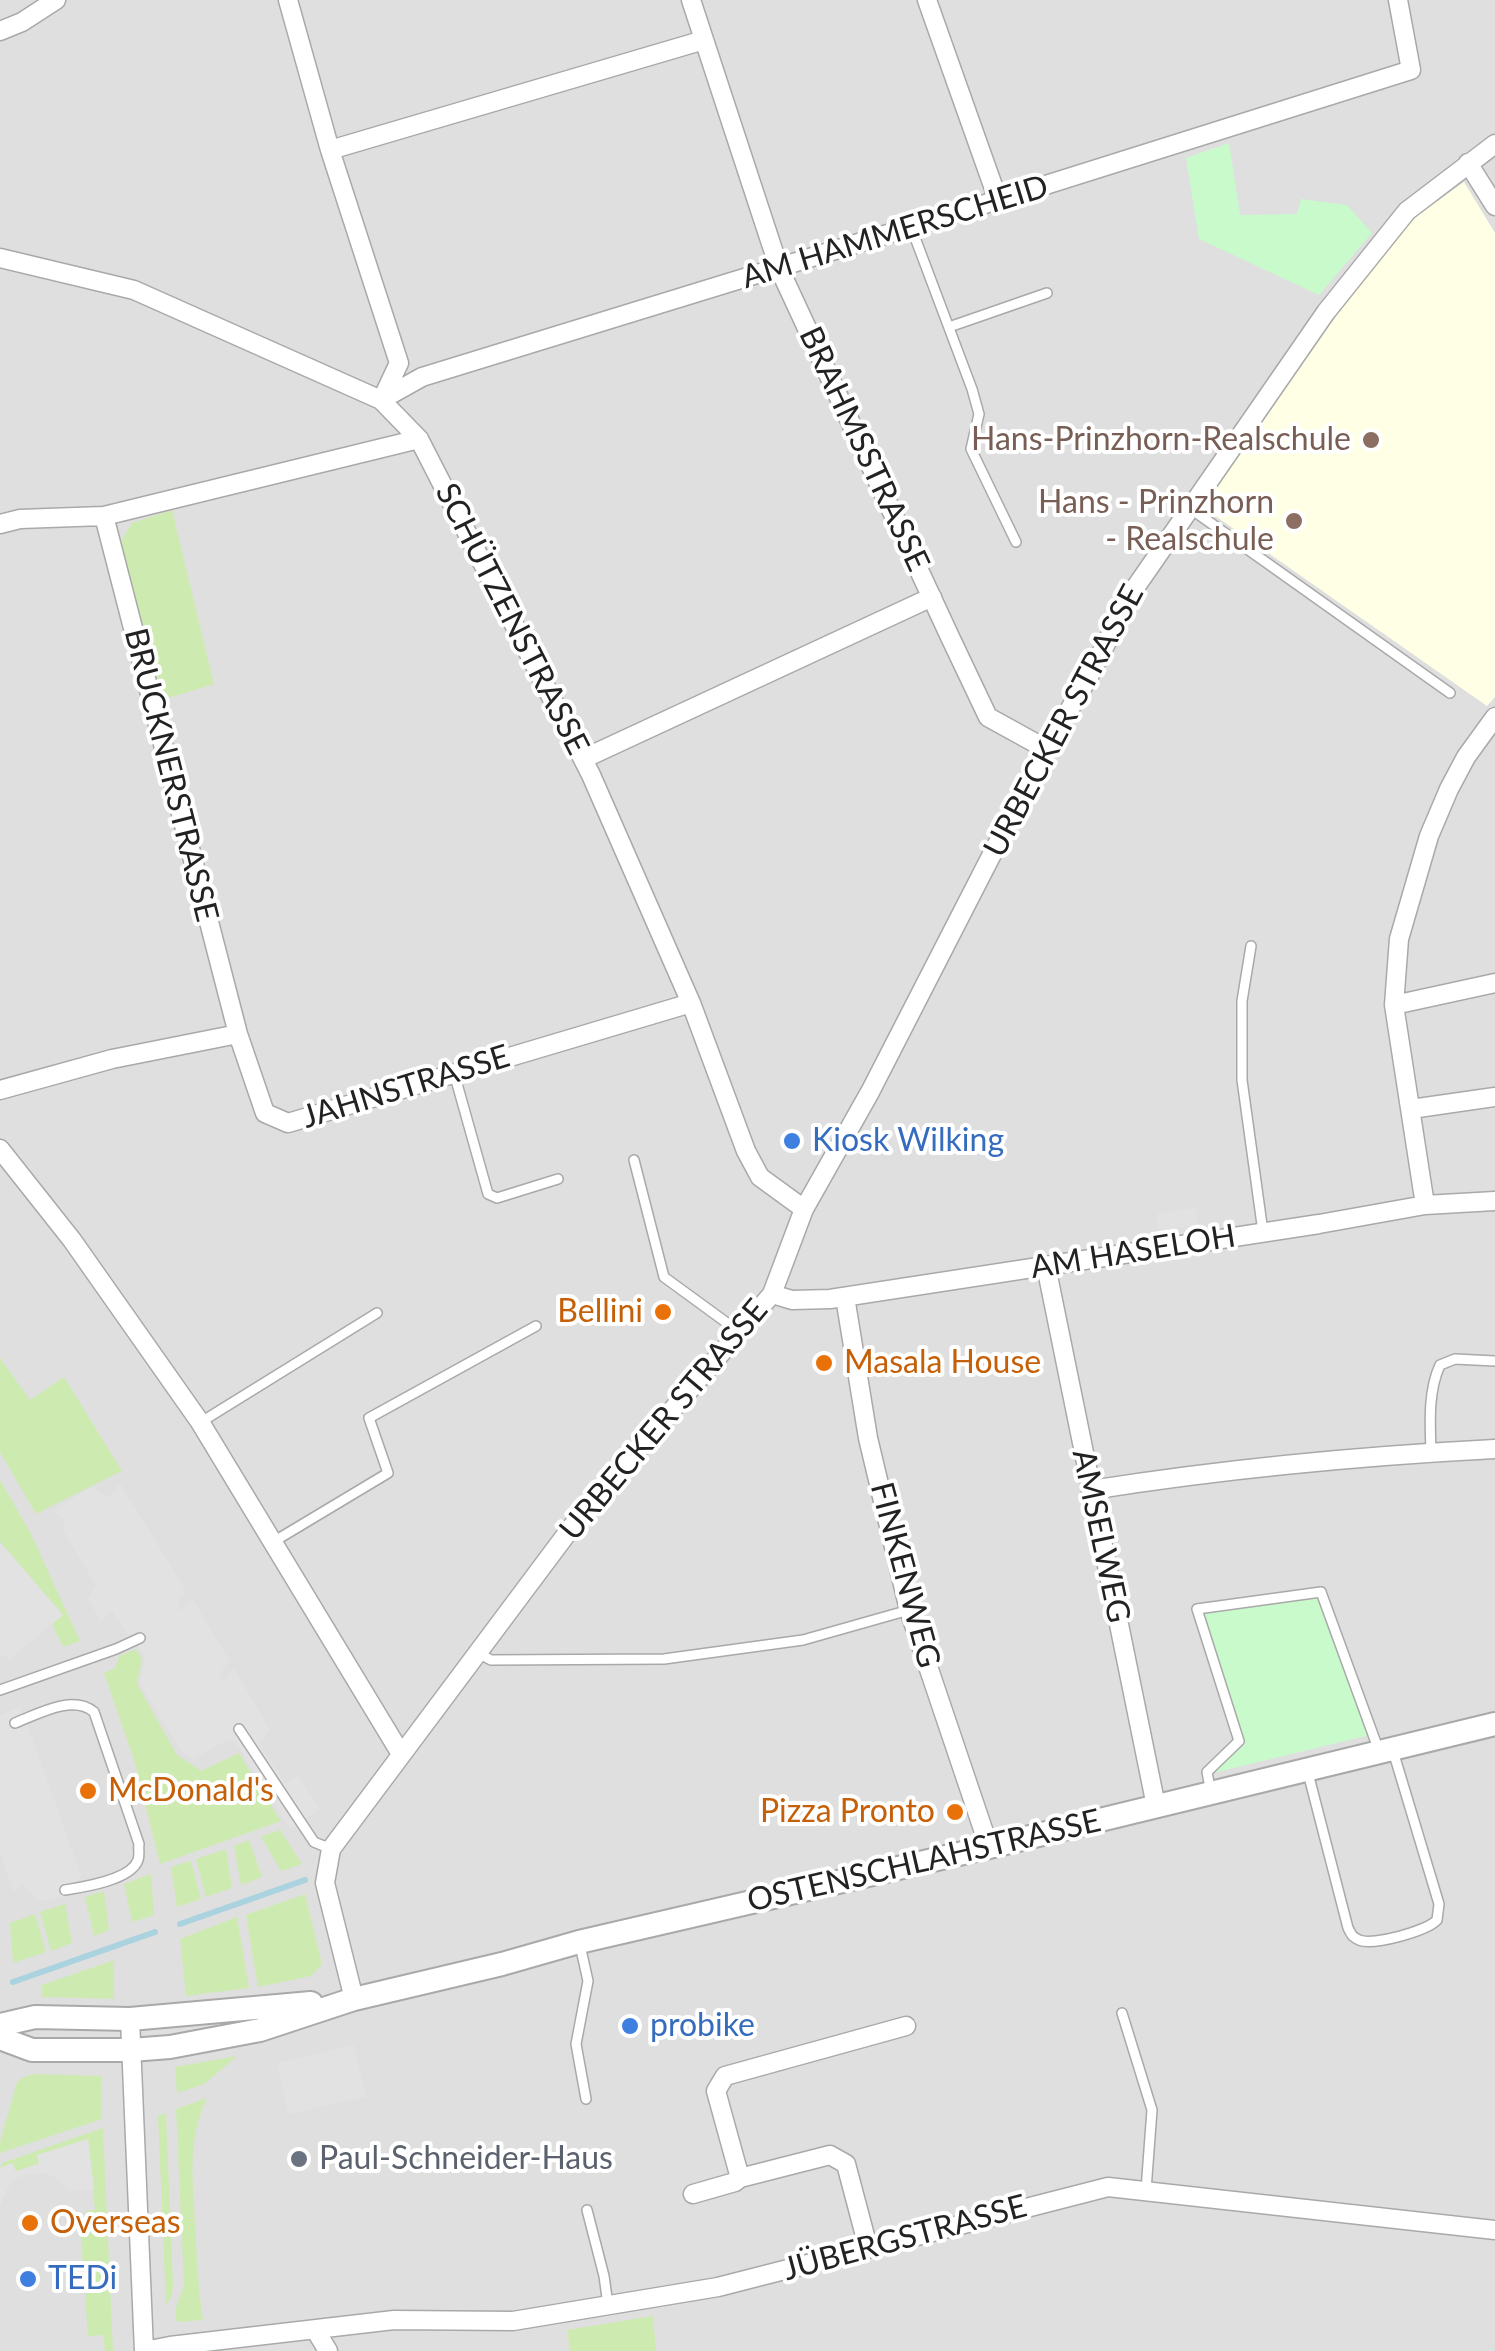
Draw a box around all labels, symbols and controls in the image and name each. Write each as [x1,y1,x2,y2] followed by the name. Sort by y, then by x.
[737,167,1053,297] street label: AM HAMMERSCHEID
[791,321,937,577] street label: BRAHMSSTRASSE
[971,421,1351,459] place label: Hans-Prinzhorn-Realschule
[1360,429,1382,451] marker: Hans-Prinzhorn-Realschule
[427,477,597,761] street label: SCHÜTZENSTRASSE
[1038,484,1274,559] place label: Hans - Prinzhorn - Realschule
[1283,510,1305,532] marker: Hans - Prinzhorn - Realschule
[976,578,1152,864] street label: URBECKER STRASSE
[116,624,226,926] street label: BRUCKNERSTRASSE
[298,1037,514,1137] street label: JAHNSTRASSE
[812,1122,1004,1160] place label: Kiosk Wilking
[781,1130,803,1152] marker: Kiosk Wilking
[1028,1217,1238,1287] street label: AM HASELOH
[552,1292,776,1548] street label: URBECKER STRASSE
[557,1293,643,1331] place label: Bellini
[652,1301,674,1323] marker: Bellini
[844,1344,1041,1382] place label: Masala House
[813,1352,835,1374] marker: Masala House
[1064,1446,1138,1626] street label: AMSELWEG
[862,1478,948,1672] street label: FINKENWEG
[108,1772,274,1810] place label: McDonald's
[77,1780,99,1802] marker: McDonald's
[760,1793,935,1831] place label: Pizza Pronto
[944,1801,966,1823] marker: Pizza Pronto
[743,1802,1105,1920] street label: OSTENSCHLAHSTRASSE
[650,2007,755,2045] place label: probike
[619,2015,641,2037] marker: probike
[319,2140,613,2178] place label: Paul-Schneider-Haus
[288,2148,310,2170] marker: Paul-Schneider-Haus
[779,2187,1031,2289] street label: JÜBERGSTRASSE
[50,2204,181,2242] place label: Overseas
[19,2212,41,2234] marker: Overseas
[48,2260,117,2298] place label: TEDi
[17,2268,39,2290] marker: TEDi

